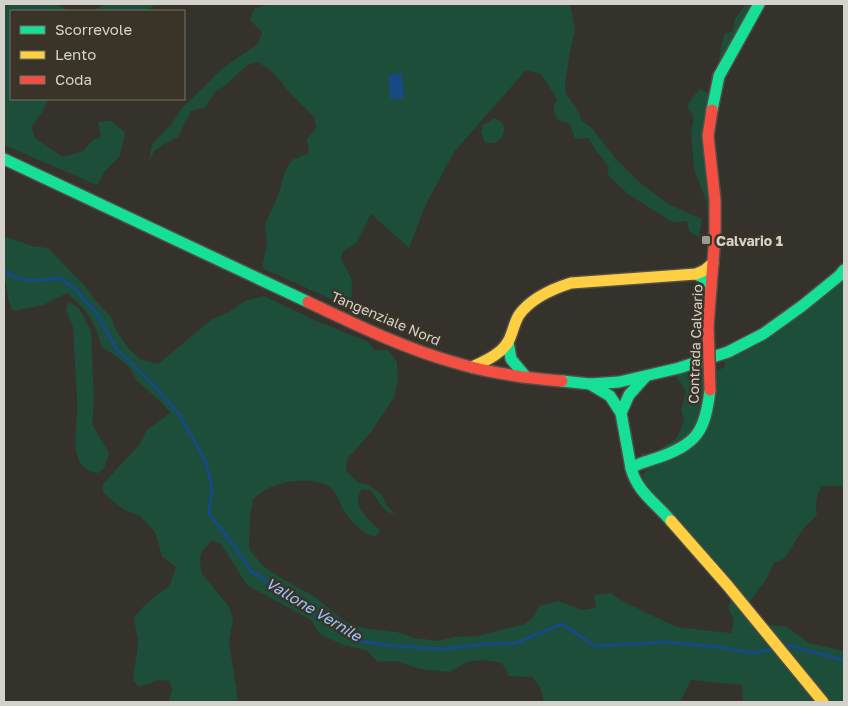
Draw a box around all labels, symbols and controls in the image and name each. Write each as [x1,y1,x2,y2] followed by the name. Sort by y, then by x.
[10,10,185,100] legend
[55,20,132,38] text: Scorrevole
[55,45,96,63] text: Lento
[55,70,92,88] text: Coda
[716,232,783,249] place label: Calvario 1
[700,234,712,246] marker: Calvario 1
[684,284,706,404] street label: Contrada Calvario
[329,287,443,349] street label: Tangenziale Nord
[263,573,366,645] water label: Vallone Vernile

